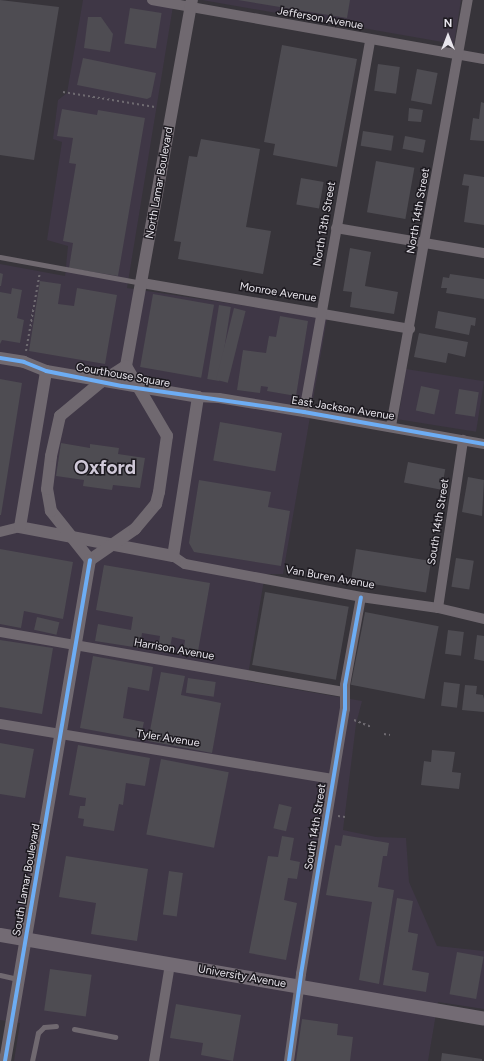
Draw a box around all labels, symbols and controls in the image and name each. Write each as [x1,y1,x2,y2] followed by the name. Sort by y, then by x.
[276,5,364,33] street label: Jefferson Avenue
[428,16,468,56] north arrow
[444,17,452,30] text: N
[144,126,176,240] street label: North Lamar Boulevard
[405,167,433,255] street label: North 14th Street
[311,181,339,267] street label: North 13th Street
[239,280,317,306] street label: Monroe Avenue
[75,361,171,391] street label: Courthouse Square
[290,394,396,424] street label: East Jackson Avenue
[74,457,136,479] district label: Oxford
[426,478,452,566] street label: South 14th Street
[284,564,376,592] street label: Van Buren Avenue
[133,636,215,664] street label: Harrison Avenue
[135,727,201,751] street label: Tyler Avenue
[303,783,329,871] street label: South 14th Street
[11,823,43,937] street label: South Lamar Boulevard
[197,963,287,991] street label: University Avenue

